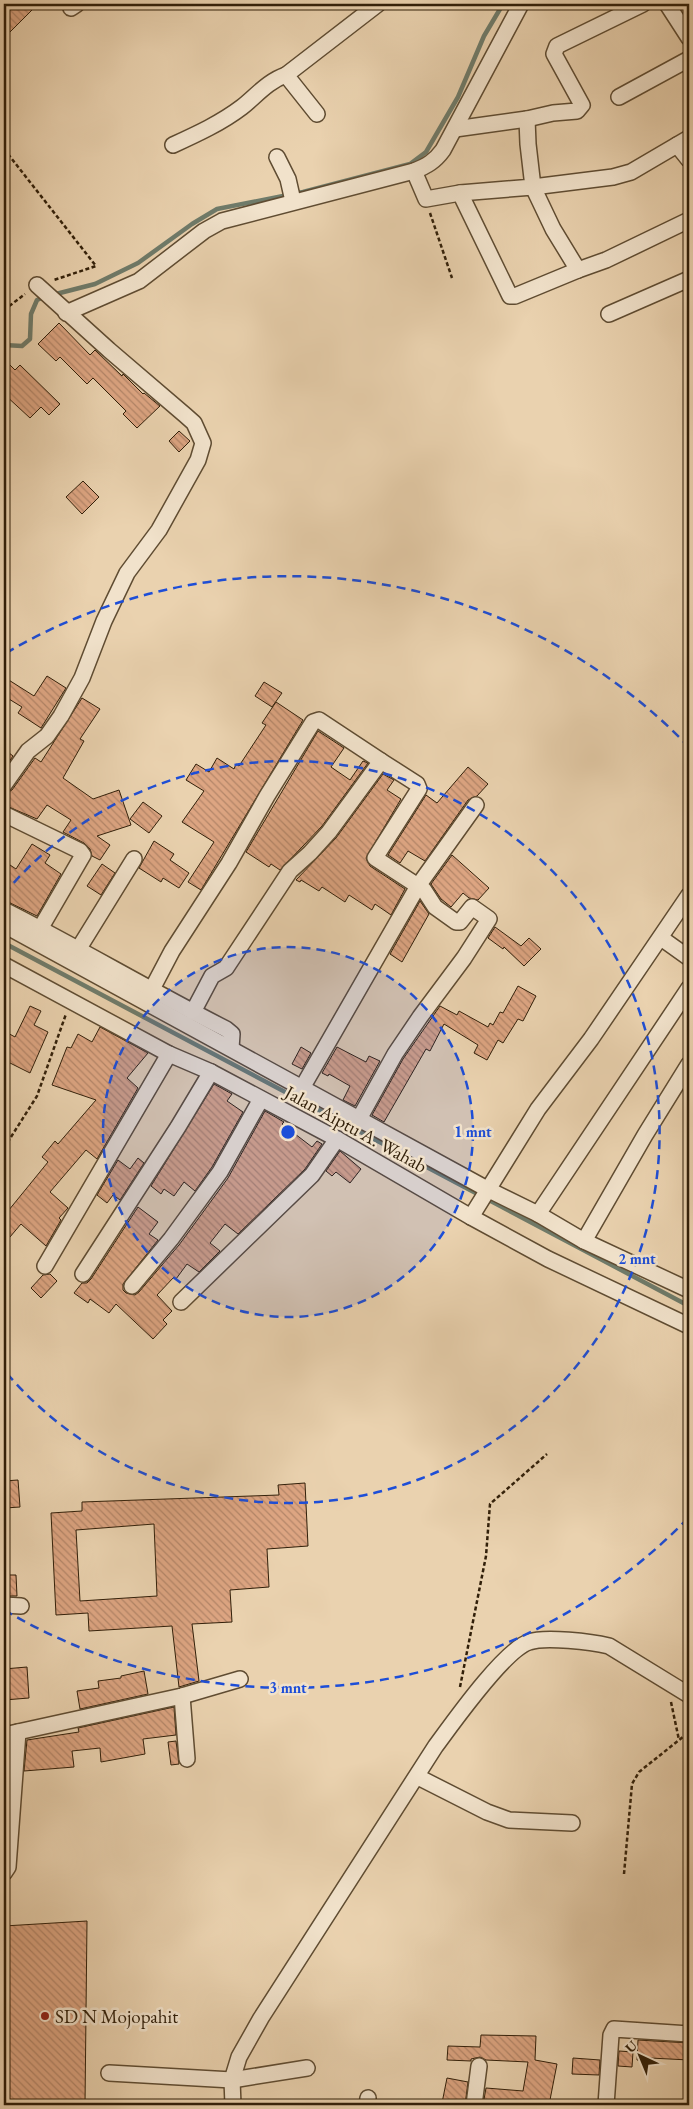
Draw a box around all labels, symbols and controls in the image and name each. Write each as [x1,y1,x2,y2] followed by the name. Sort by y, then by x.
[279,1079,432,1179] street label: Jalan Aiptu A. Wahab
[454,1122,492,1141] text: 1 mnt
[279,1123,297,1141] centre of rings
[618,1249,656,1268] text: 2 mnt
[269,1678,307,1697] text: 3 mnt
[55,2004,178,2029] place label: SD N Mojopahit
[39,2010,51,2022] marker: SD N Mojopahit
[616,2032,666,2082] north arrow
[621,2036,641,2057] text: U

